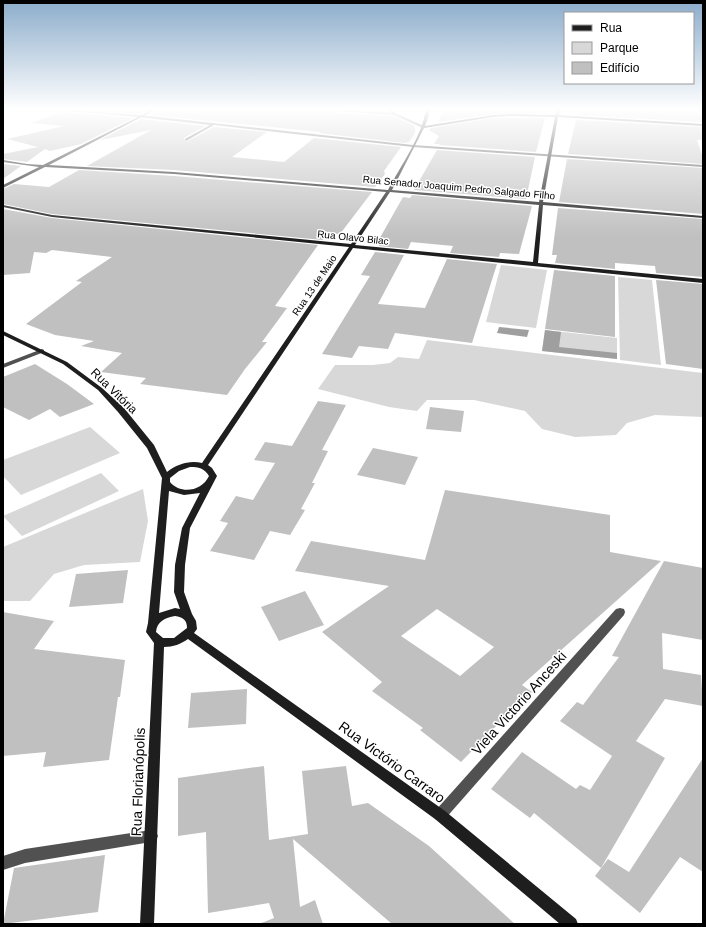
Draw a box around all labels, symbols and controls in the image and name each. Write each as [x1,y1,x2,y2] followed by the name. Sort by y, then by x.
[564,12,694,84] legend
[600,21,622,35] text: Rua
[600,41,639,55] text: Parque
[600,61,640,75] text: Edifício
[362,174,556,201] street label: Rua Senador Joaquim Pedro Salgado Filho
[317,228,389,247] street label: Rua Olavo Bilac
[290,253,339,318] street label: Rua 13 de Maio
[88,365,140,417] street label: Rua Vitória
[468,648,570,758] street label: Viela Victorio Anceski
[336,718,448,806] street label: Rua Victório Carraro
[128,727,148,837] street label: Rua Florianópolis

